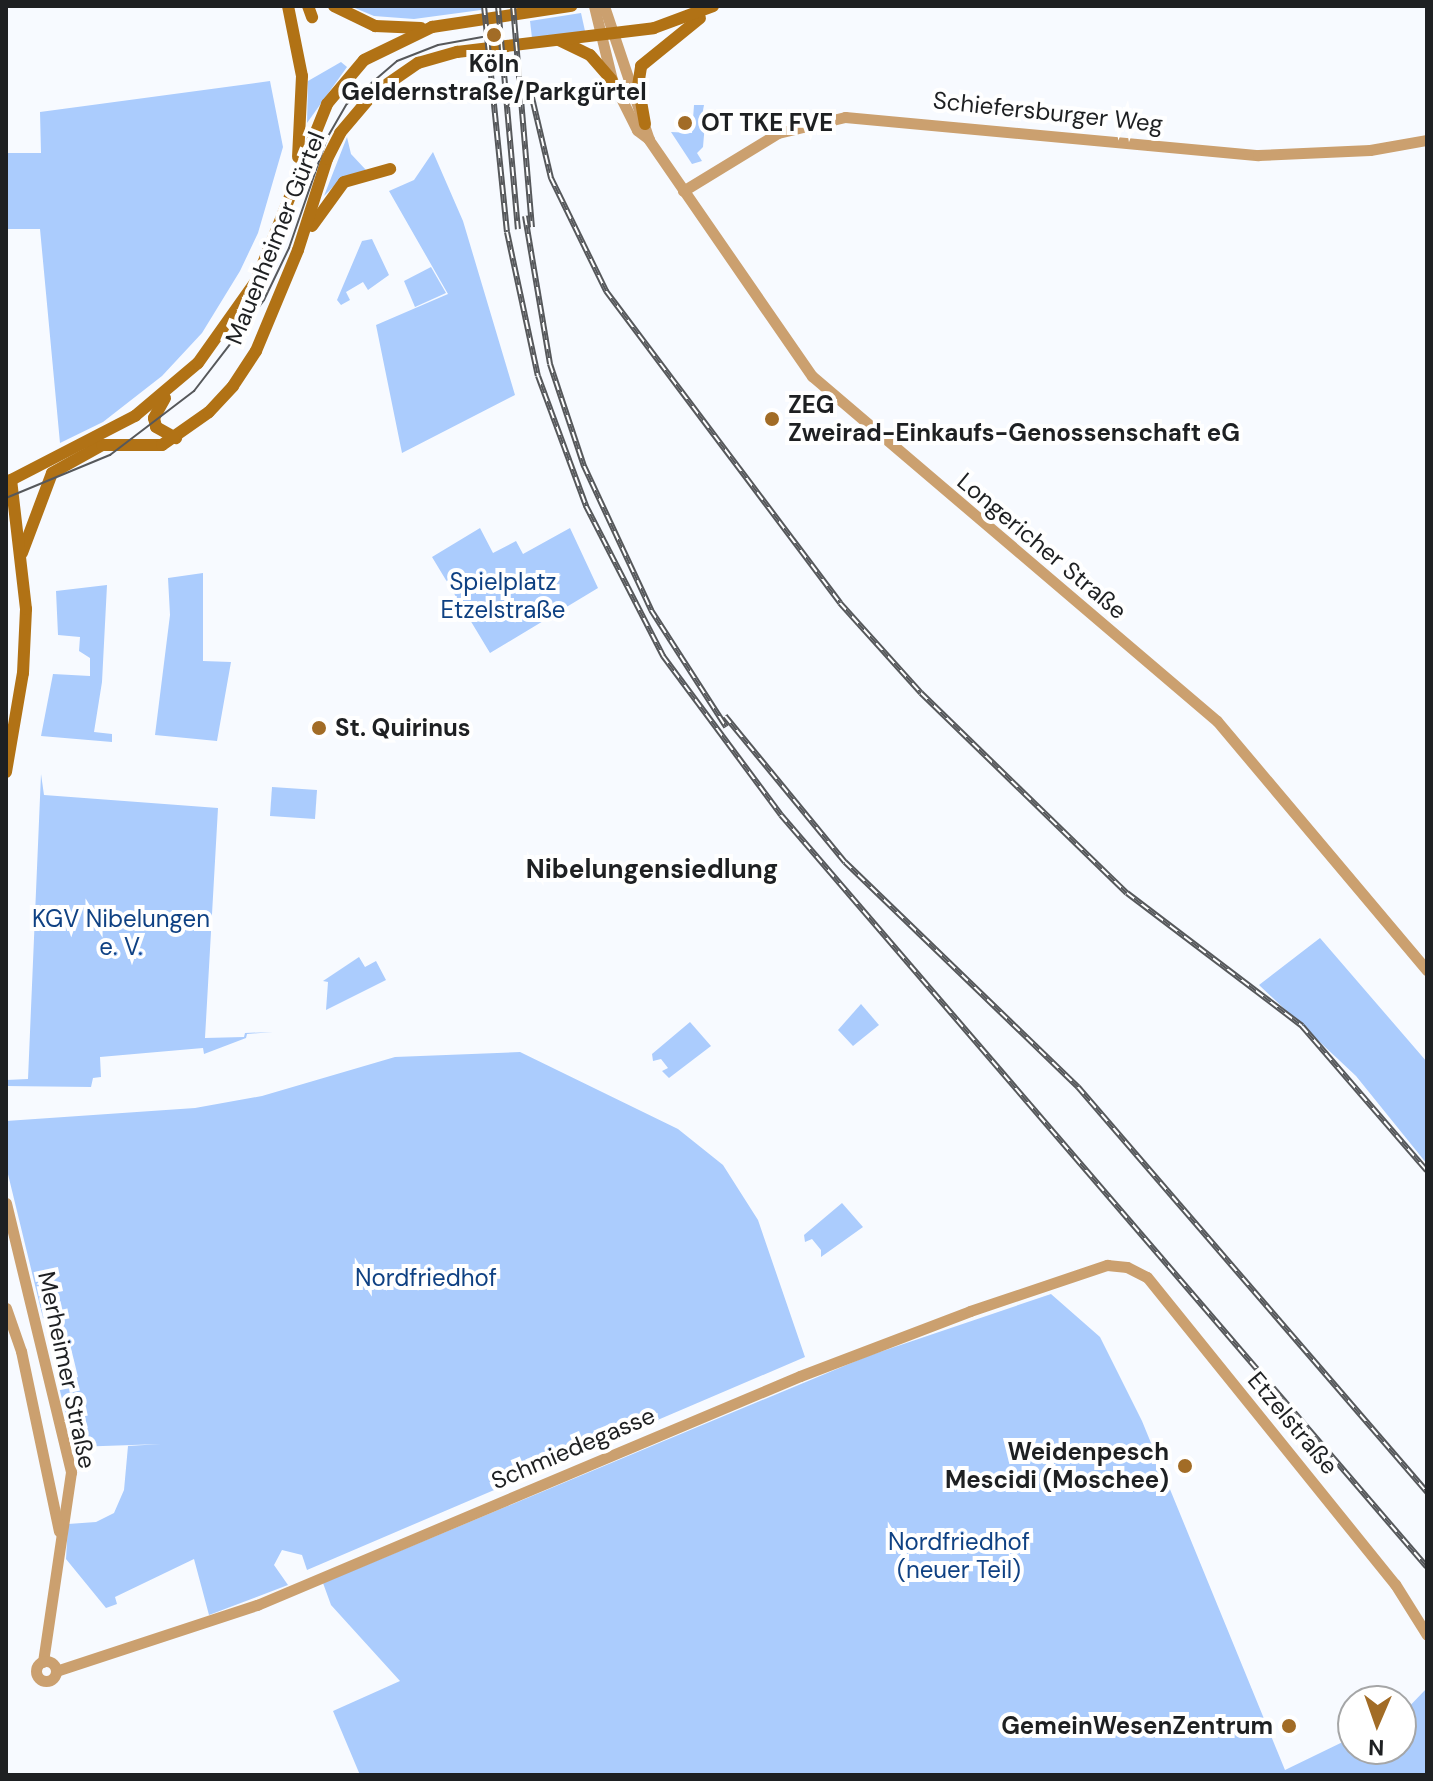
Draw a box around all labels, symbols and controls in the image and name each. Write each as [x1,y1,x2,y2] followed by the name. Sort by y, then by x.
[483,24,505,46] marker: Köln Geldernstraße/Parkgürtel
[341,50,647,106] place label: Köln Geldernstraße/Parkgürtel
[932,86,1164,138] street label: Schiefersburger Weg
[701,109,833,137] place label: OT TKE FVE
[676,114,694,132] marker: OT TKE FVE
[219,127,331,349] street label: Mauenheimer Gürtel
[788,391,1240,447] place label: ZEG Zweirad-Einkaufs-Genossenschaft eG
[763,410,781,428] marker: ZEG Zweirad-Einkaufs-Genossenschaft eG
[951,467,1133,625] street label: Longericher Straße
[441,568,565,624] park label: Spielplatz Etzelstraße
[335,714,471,742] place label: St. Quirinus
[310,719,328,737] marker: St. Quirinus
[526,854,778,886] district label: Nibelungensiedlung
[32,905,210,961] park label: KGV Nibelungen e. V.
[355,1264,497,1292] park label: Nordfriedhof
[32,1269,102,1471] street label: Merheimer Straße
[1242,1366,1344,1480] street label: Etzelstraße
[487,1401,659,1495] street label: Schmiedegasse
[945,1438,1169,1494] place label: Weidenpesch Mescidi (Moschee)
[1176,1457,1194,1475] marker: Weidenpesch Mescidi (Moschee)
[888,1528,1030,1584] park label: Nordfriedhof (neuer Teil)
[1337,1685,1417,1765] north arrow
[1001,1712,1273,1740] place label: GemeinWesenZentrum
[1280,1717,1298,1735] marker: GemeinWesenZentrum
[1368,1733,1385,1762] text: N

